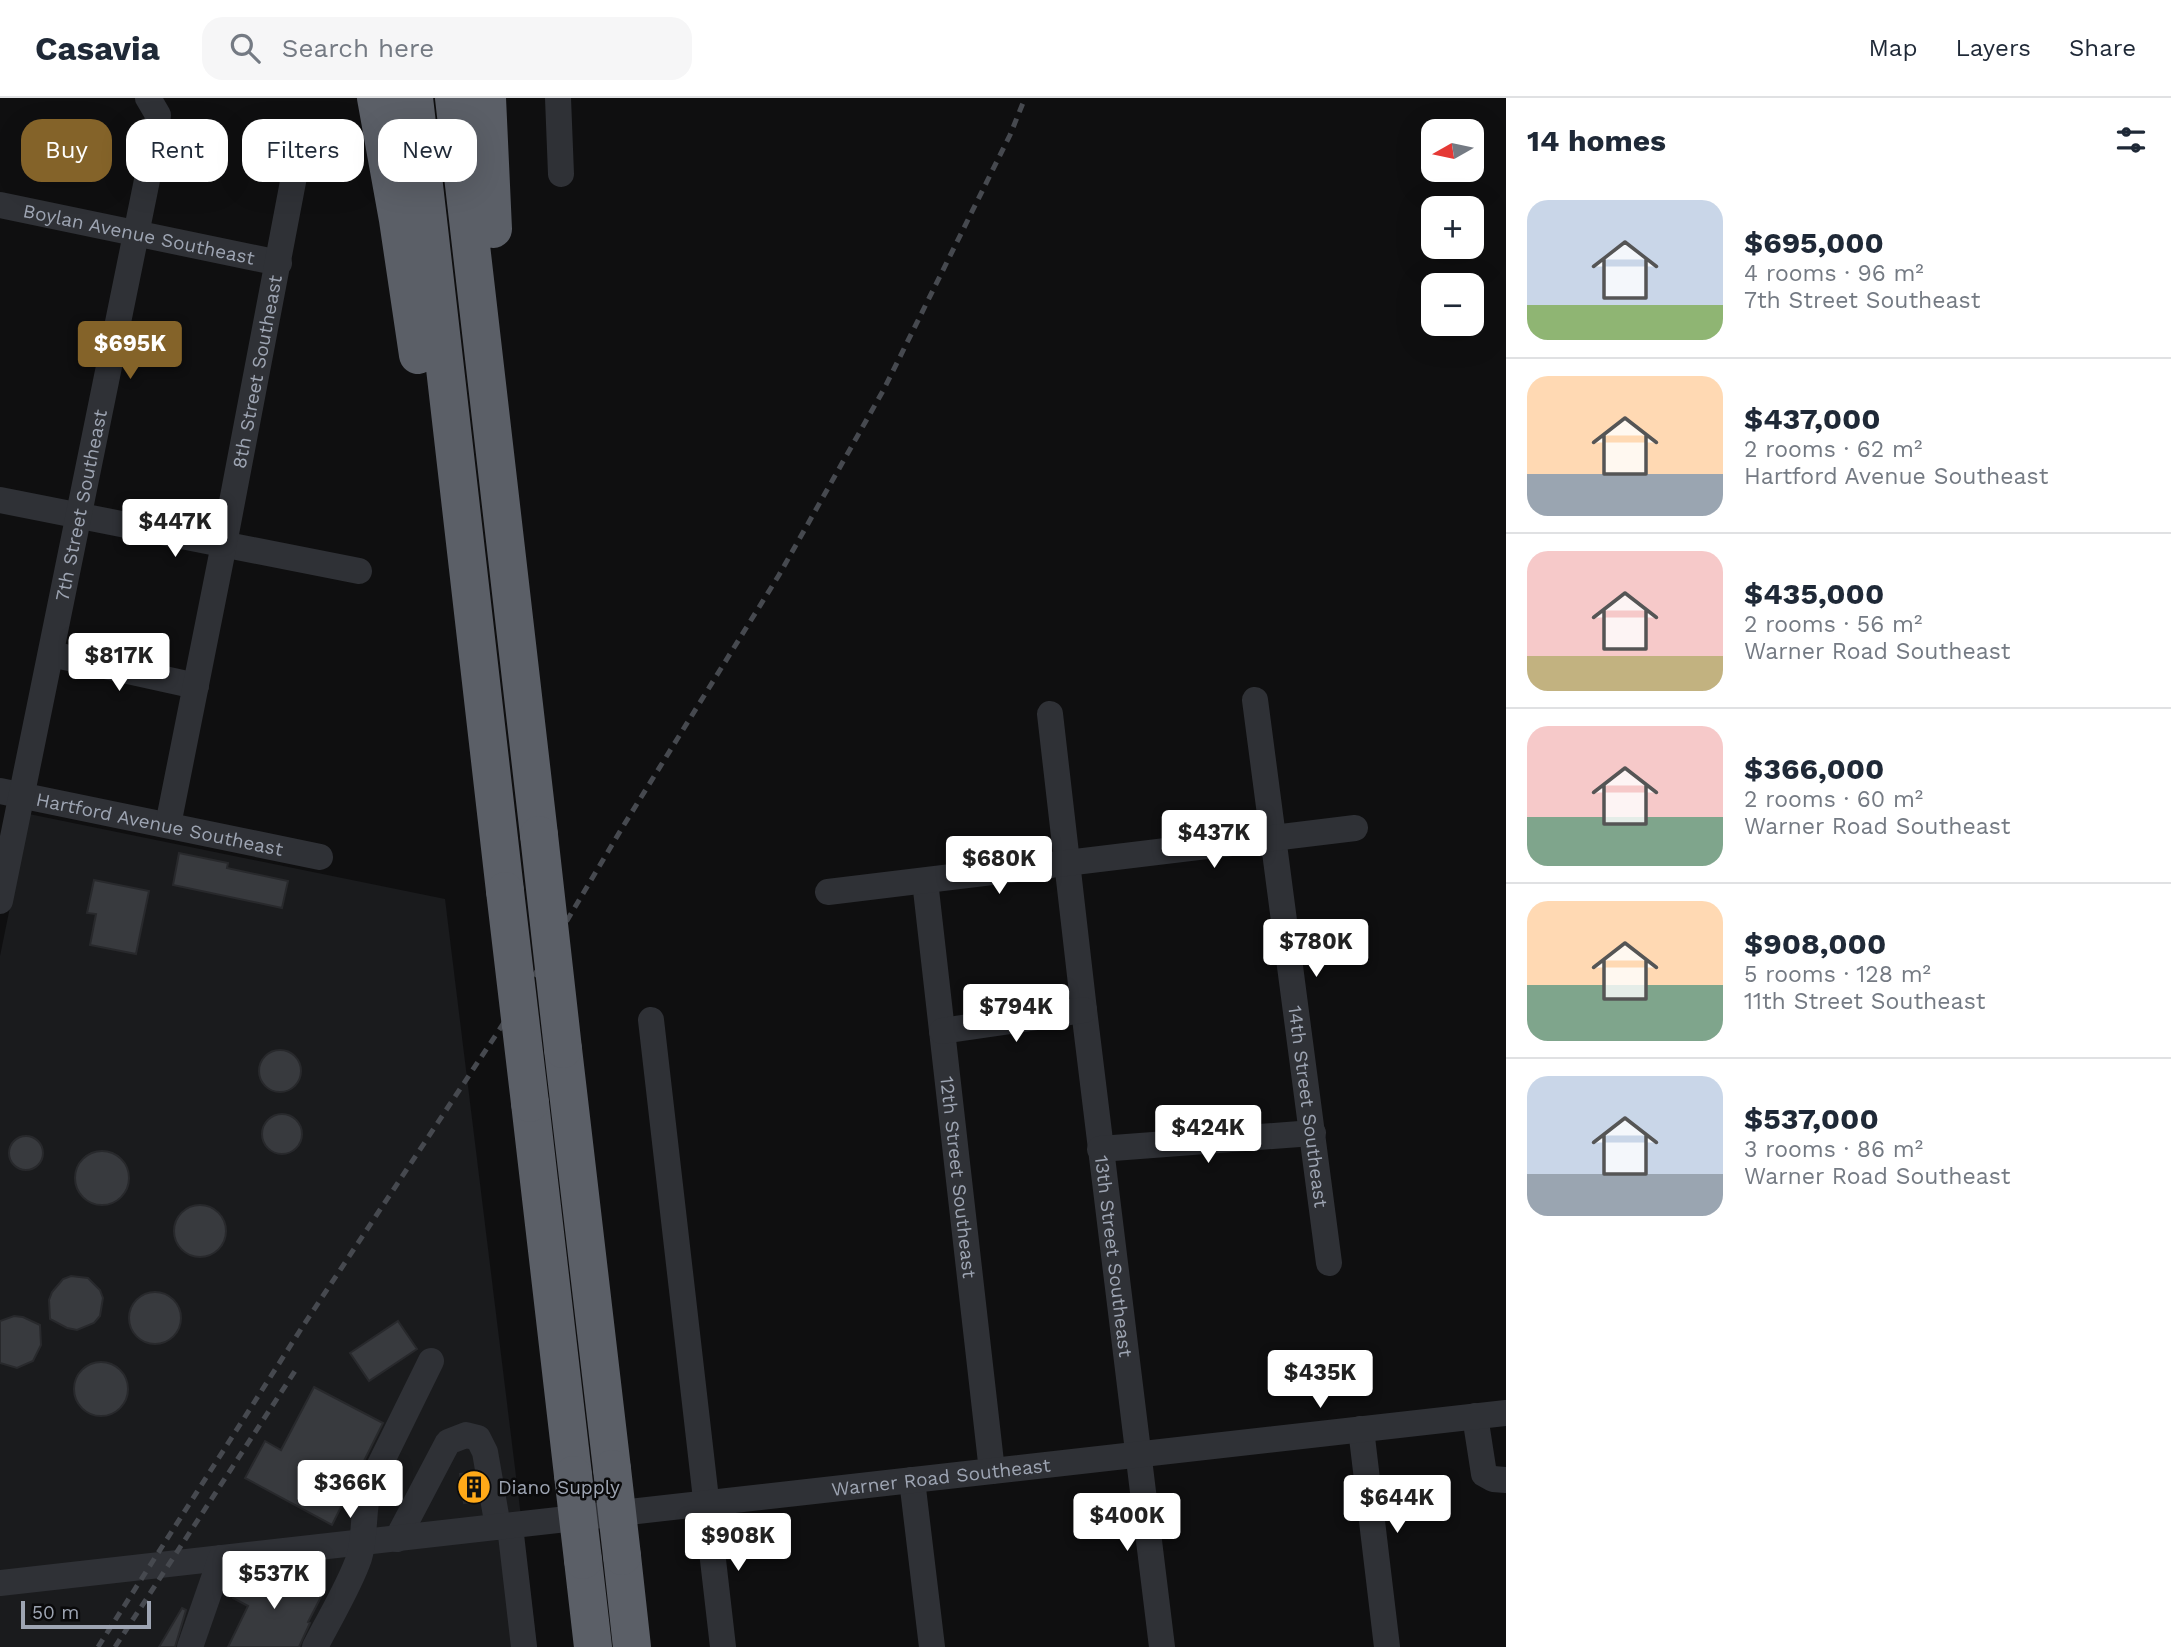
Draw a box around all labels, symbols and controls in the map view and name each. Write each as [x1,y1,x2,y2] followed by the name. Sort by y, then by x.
[202,17,692,80] search box
[35,29,160,68] text: Casavia
[226,29,264,67] icon: search
[282,33,434,63] text: Search here
[1869,34,1917,62] text: Map
[1955,34,2031,62] text: Layers
[2069,34,2136,62] text: Share
[21,119,112,182] chip: Buy
[126,119,228,182] chip: Rent
[242,119,364,182] chip: Filters
[378,119,477,182] chip: New
[1421,119,1484,182] north arrow
[1421,119,1484,336] map controls
[2112,121,2150,159] icon: filters
[1527,123,1666,158] text: 14 homes
[1421,196,1484,259] button: +
[21,199,257,269] street label: Boylan Avenue Southeast
[1744,225,1884,260] text: $695,000
[1583,228,1667,312] icon: home
[1744,260,1924,287] text: 4 rooms · 96 m²
[227,273,287,470] street label: 8th Street Southeast
[1421,273,1484,336] button: −
[1744,287,1980,314] text: 7th Street Southeast
[81,322,179,381] pin: $695K
[94,330,166,357] text: $695K
[1744,401,1881,436] text: $437,000
[1583,404,1667,488] icon: home
[50,407,112,603] street label: 7th Street Southeast
[1744,436,1922,463] text: 2 rooms · 62 m²
[1744,463,2048,490] text: Hartford Avenue Southeast
[126,500,224,559] pin: $447K
[138,508,212,535] text: $447K
[1744,576,1884,611] text: $435,000
[1583,579,1667,663] icon: home
[1744,611,1922,638] text: 2 rooms · 56 m²
[70,634,168,693] pin: $817K
[1744,638,2010,665] text: Warner Road Southeast
[85,642,154,669] text: $817K
[1744,751,1884,786] text: $366,000
[1583,754,1667,838] icon: home
[1744,786,1923,813] text: 2 rooms · 60 m²
[34,787,285,861] street label: Hartford Avenue Southeast
[1165,810,1263,870] pin: $437K
[1744,813,2010,840] text: Warner Road Southeast
[1178,819,1250,846] text: $437K
[950,836,1048,896] pin: $680K
[962,845,1036,872] text: $680K
[1267,920,1365,979] pin: $780K
[1744,926,1886,961] text: $908,000
[1279,928,1353,955] text: $780K
[1583,929,1667,1013] icon: home
[1744,961,1931,988] text: 5 rooms · 128 m²
[967,984,1065,1044] pin: $794K
[1744,988,1985,1015] text: 11th Street Southeast
[979,993,1053,1020] text: $794K
[1284,1004,1333,1209] street label: 14th Street Southeast
[936,1075,982,1279] street label: 12th Street Southeast
[1744,1101,1879,1136] text: $537,000
[1583,1104,1667,1188] icon: home
[1159,1105,1257,1165] pin: $424K
[1171,1114,1245,1141] text: $424K
[1744,1136,1923,1163] text: 3 rooms · 86 m²
[1090,1154,1138,1358] street label: 13th Street Southeast
[1744,1163,2010,1190] text: Warner Road Southeast
[1271,1350,1369,1410] pin: $435K
[1284,1359,1356,1386] text: $435K
[830,1453,1052,1501] street label: Warner Road Southeast
[301,1460,399,1520] pin: $366K
[455,1468,493,1506] building icon: Diano Supply
[314,1469,386,1496] text: $366K
[498,1476,620,1499] place label: Diano Supply
[1348,1476,1446,1535] pin: $644K
[1360,1484,1434,1511] text: $644K
[1078,1494,1176,1553] pin: $400K
[1089,1502,1165,1529] text: $400K
[689,1514,787,1573] pin: $908K
[701,1522,775,1549] text: $908K
[225,1552,323,1611] pin: $537K
[238,1560,310,1587] text: $537K
[21,1598,150,1630] scale bar
[32,1601,79,1624] text: 50 m

